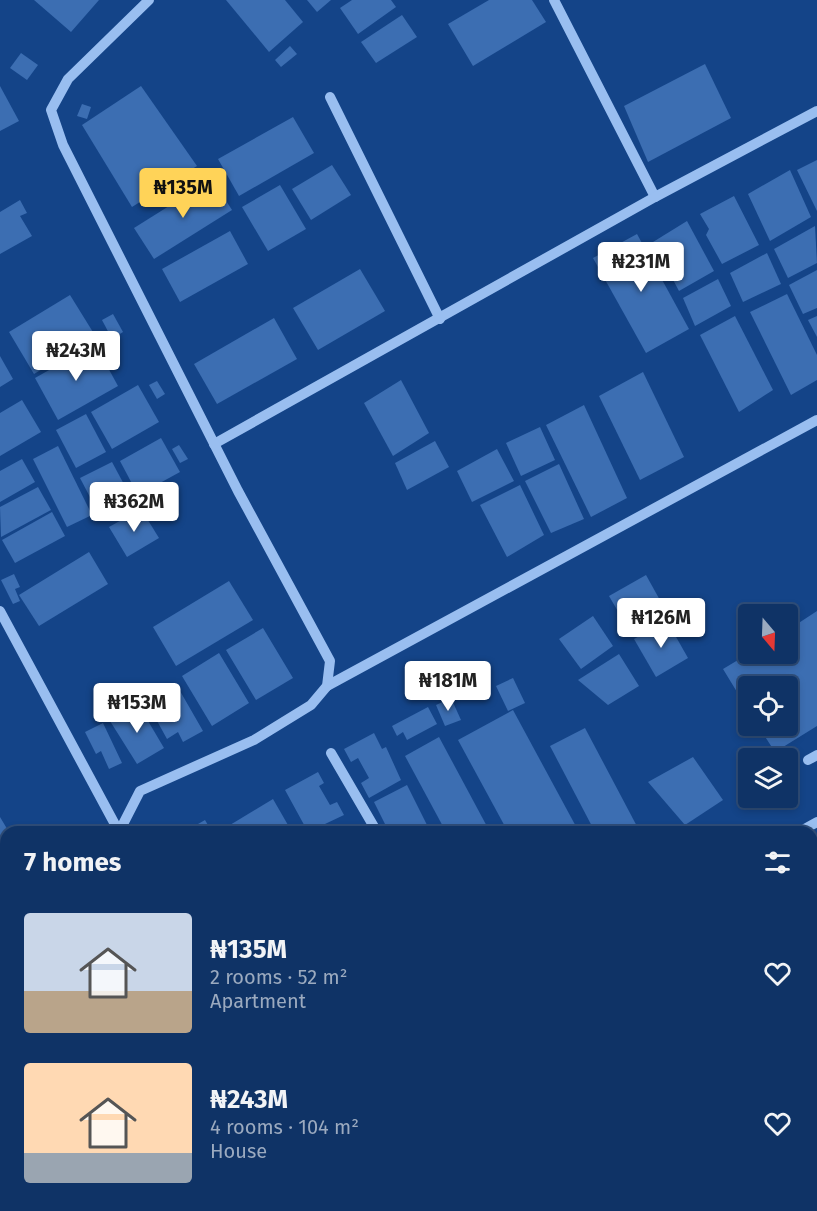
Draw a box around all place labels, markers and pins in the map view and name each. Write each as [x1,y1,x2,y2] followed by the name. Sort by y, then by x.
[141,168,225,219] pin: ₦135M
[599,242,683,293] pin: ₦231M
[34,331,118,382] pin: ₦243M
[92,482,176,533] pin: ₦362M
[619,598,703,649] pin: ₦126M
[406,661,490,712] pin: ₦181M
[95,683,179,734] pin: ₦153M

